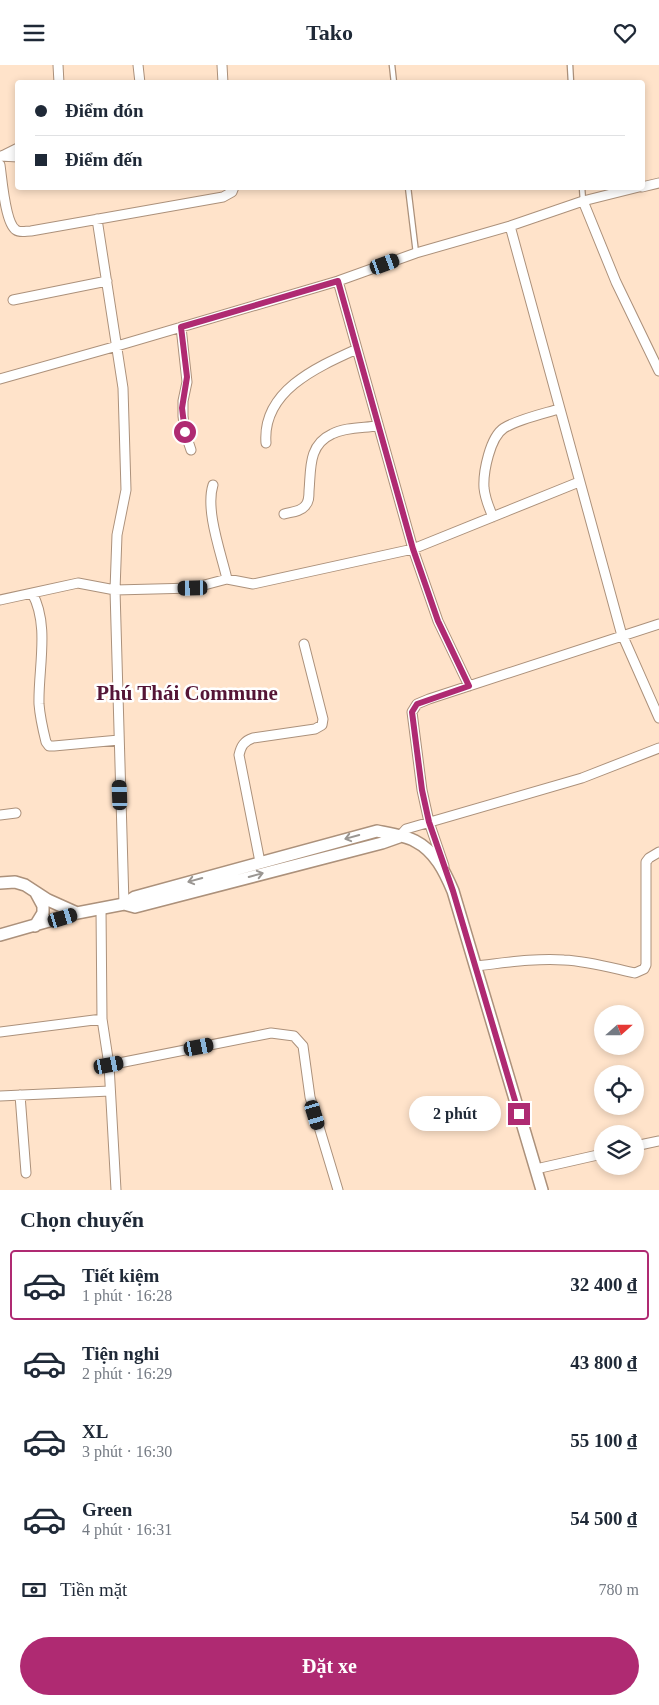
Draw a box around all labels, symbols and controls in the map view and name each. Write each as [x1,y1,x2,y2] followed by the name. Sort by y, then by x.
[20,19,48,47] icon: menu
[611,19,639,47] icon: heart
[306,20,353,45] text: Tako
[65,100,144,121] text: Điểm đón
[65,149,143,170] text: Điểm đến
[368,252,401,276] car
[174,421,196,443] route start
[177,580,208,596] car
[96,681,278,705] district label: Phú Thái Commune
[111,780,128,810] car
[344,833,360,843] one-way arrow
[247,870,263,880] one-way arrow
[187,876,203,886] one-way arrow
[46,906,79,930] car
[594,1005,644,1055] north arrow
[594,1005,644,1175] map controls
[182,1037,215,1057] car
[92,1055,125,1075] car
[594,1065,644,1115] button: locate
[409,1097,502,1131] callout: 2 phút
[303,1098,326,1132] car
[508,1103,530,1125] route end
[433,1105,477,1122] text: 2 phút
[594,1125,644,1175] button: layers
[20,1207,144,1232] text: Chọn chuyến
[22,1263,67,1308] icon: car
[82,1265,159,1286] text: Tiết kiệm
[570,1274,637,1295] text: 32 400 ₫
[82,1287,172,1304] text: 1 phút · 16:28
[22,1341,67,1386] icon: car
[82,1343,159,1364] text: Tiện nghi
[570,1352,637,1373] text: 43 800 ₫
[82,1365,172,1382] text: 2 phút · 16:29
[22,1419,67,1464] icon: car
[82,1421,108,1442] text: XL
[570,1430,637,1451] text: 55 100 ₫
[82,1443,172,1460] text: 3 phút · 16:30
[22,1497,67,1542] icon: car
[82,1499,132,1520] text: Green
[570,1508,637,1529] text: 54 500 ₫
[82,1521,172,1538] text: 4 phút · 16:31
[20,1576,48,1604] icon: cash
[60,1579,127,1600] text: Tiền mặt
[599,1581,639,1598] text: 780 m
[20,1637,639,1695] button: Đặt xe

